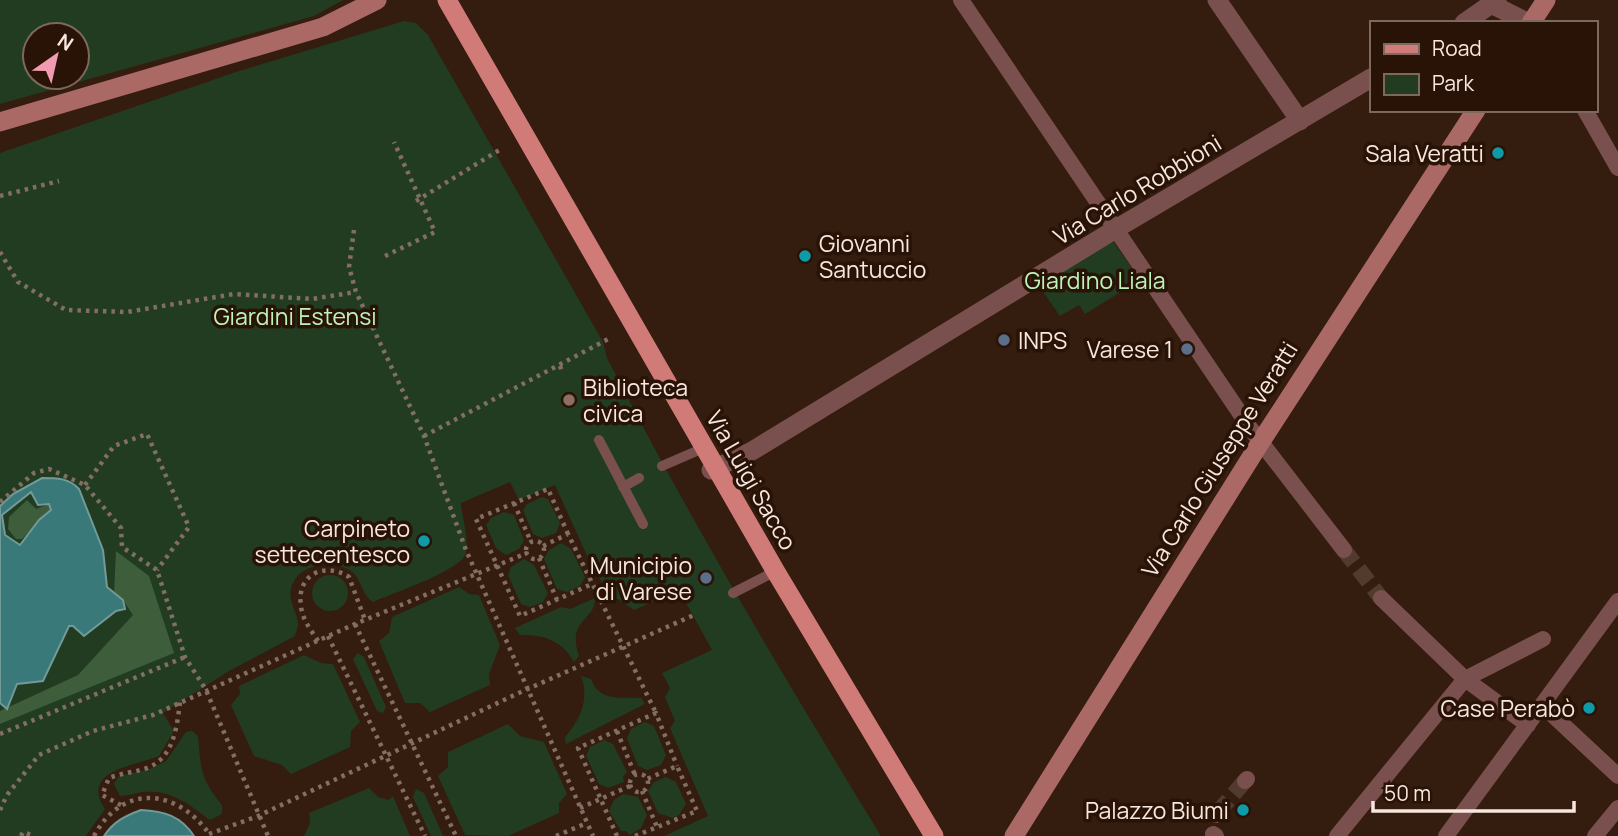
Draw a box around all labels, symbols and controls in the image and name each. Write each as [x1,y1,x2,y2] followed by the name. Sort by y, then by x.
[21,21,91,91] north arrow
[1370,21,1597,112] legend
[53,27,78,57] text: N
[1432,34,1482,62] text: Road
[1432,69,1474,97] text: Park
[1047,126,1227,252] street label: Via Carlo Robbioni
[1365,137,1484,169] place label: Sala Veratti
[1490,145,1506,161] marker: Sala Veratti
[819,227,926,285] place label: Giovanni Santuccio
[797,248,813,264] marker: Giovanni Santuccio
[1024,264,1166,296] park label: Giardino Liala
[213,300,377,332] park label: Giardini Estensi
[1018,324,1067,356] place label: INPS
[996,332,1012,348] marker: INPS
[1087,333,1173,365] place label: Varese 1
[1133,335,1305,583] street label: Via Carlo Giuseppe Veratti
[1179,341,1195,357] marker: Varese 1
[583,371,688,429] place label: Biblioteca civica
[561,392,577,408] marker: Biblioteca civica
[699,405,805,555] street label: Via Luigi Sacco
[255,512,410,570] place label: Carpineto settecentesco
[416,533,432,549] marker: Carpineto settecentesco
[590,549,692,607] place label: Municipio di Varese
[698,570,714,586] marker: Municipio di Varese
[1441,692,1575,724] place label: Case Perabò
[1581,700,1597,716] marker: Case Perabò
[1373,770,1574,814] scale bar
[1384,779,1431,807] text: 50 m
[1085,794,1229,826] place label: Palazzo Biumi
[1235,802,1251,818] marker: Palazzo Biumi

